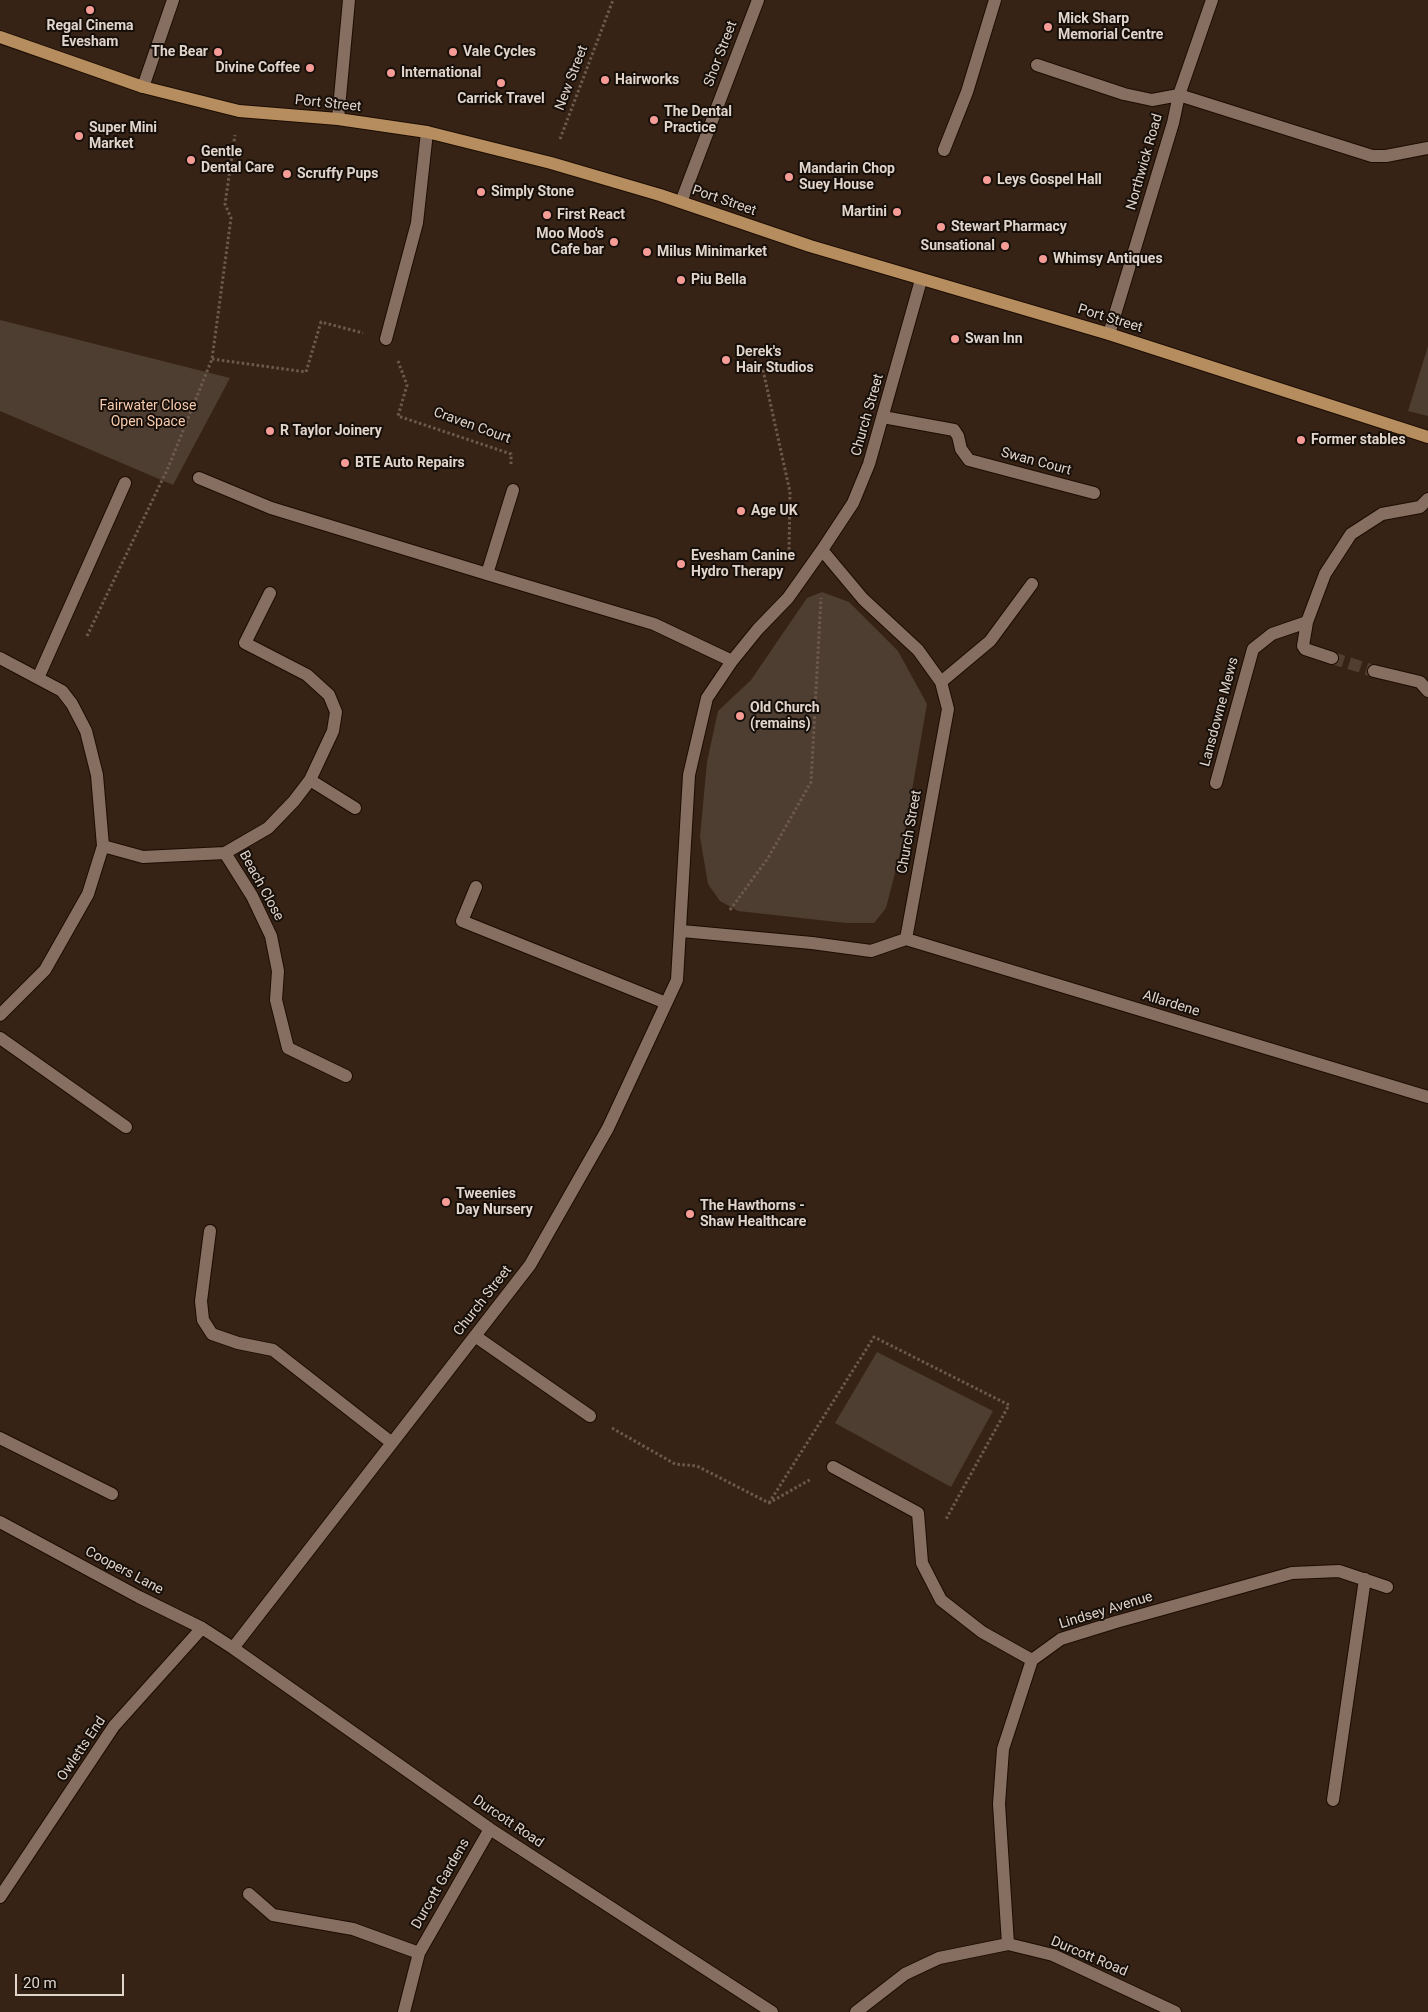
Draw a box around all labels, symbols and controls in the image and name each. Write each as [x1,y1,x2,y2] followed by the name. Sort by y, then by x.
[84,4,96,16] marker: Regal Cinema Evesham
[1058,11,1163,44] place label: Mick Sharp Memorial Centre
[46,18,134,50] place label: Regal Cinema Evesham
[701,19,741,89] street label: Shor Street
[1042,21,1054,33] marker: Mick Sharp Memorial Centre
[552,43,592,113] street label: New Street
[151,44,208,60] place label: The Bear
[463,44,536,60] place label: Vale Cycles
[212,46,224,58] marker: The Bear
[447,46,459,58] marker: Vale Cycles
[215,60,300,76] place label: Divine Coffee
[304,62,316,74] marker: Divine Coffee
[401,65,481,81] place label: International
[385,67,397,79] marker: International
[615,72,679,88] place label: Hairworks
[599,74,611,86] marker: Hairworks
[495,77,507,89] marker: Carrick Travel
[457,91,545,107] place label: Carrick Travel
[294,92,362,116] street label: Port Street
[664,104,732,136] place label: The Dental Practice
[1123,112,1167,212] street label: Northwick Road
[648,114,660,126] marker: The Dental Practice
[89,120,157,152] place label: Super Mini Market
[73,130,85,142] marker: Super Mini Market
[201,144,274,176] place label: Gentle Dental Care
[185,154,197,166] marker: Gentle Dental Care
[799,161,895,193] place label: Mandarin Chop Suey House
[297,166,378,182] place label: Scruffy Pups
[281,168,293,180] marker: Scruffy Pups
[783,171,795,183] marker: Mandarin Chop Suey House
[997,172,1102,188] place label: Leys Gospel Hall
[981,174,993,186] marker: Leys Gospel Hall
[690,182,758,220] street label: Port Street
[491,184,574,200] place label: Simply Stone
[475,186,487,198] marker: Simply Stone
[842,204,887,220] place label: Martini
[891,206,903,218] marker: Martini
[557,207,625,223] place label: First React
[541,209,553,221] marker: First React
[951,219,1067,235] place label: Stewart Pharmacy
[935,221,947,233] marker: Stewart Pharmacy
[536,226,604,258] place label: Moo Moo's Cafe bar
[608,236,620,248] marker: Moo Moo's Cafe bar
[921,238,995,254] place label: Sunsational
[999,240,1011,252] marker: Sunsational
[657,244,767,260] place label: Milus Minimarket
[641,246,653,258] marker: Milus Minimarket
[1053,251,1163,267] place label: Whimsy Antiques
[1037,253,1049,265] marker: Whimsy Antiques
[691,272,746,288] place label: Piu Bella
[675,274,687,286] marker: Piu Bella
[1076,301,1144,337] street label: Port Street
[965,331,1023,347] place label: Swan Inn
[949,333,961,345] marker: Swan Inn
[736,344,814,377] place label: Derek's Hair Studios
[720,354,732,366] marker: Derek's Hair Studios
[848,372,888,458] street label: Church Street
[100,398,196,431] park label: Fairwater Close Open Space
[431,404,513,448] street label: Craven Court
[280,423,382,439] place label: R Taylor Joinery
[264,425,276,437] marker: R Taylor Joinery
[1311,432,1406,448] place label: Former stables
[1295,434,1307,446] marker: Former stables
[999,445,1073,479] street label: Swan Court
[355,455,465,471] place label: BTE Auto Repairs
[339,457,351,469] marker: BTE Auto Repairs
[751,503,798,519] place label: Age UK
[735,505,747,517] marker: Age UK
[691,548,795,580] place label: Evesham Canine Hydro Therapy
[675,558,687,570] marker: Evesham Canine Hydro Therapy
[1197,655,1243,769] street label: Lansdowne Mews
[750,700,820,732] place label: Old Church (remains)
[734,710,746,722] marker: Old Church (remains)
[894,789,926,875] street label: Church Street
[235,848,287,924] street label: Beach Close
[1141,987,1201,1021] street label: Allardene
[456,1186,533,1218] place label: Tweenies Day Nursery
[440,1196,452,1208] marker: Tweenies Day Nursery
[700,1198,806,1230] place label: The Hawthorns - Shaw Healthcare
[684,1208,696,1220] marker: The Hawthorns - Shaw Healthcare
[450,1262,516,1340] street label: Church Street
[82,1543,166,1599] street label: Coopers Lane
[1057,1589,1155,1633] street label: Lindsey Avenue
[54,1713,110,1785] street label: Owletts End
[469,1792,547,1852] street label: Durcott Road
[408,1836,474,1932] street label: Durcott Gardens
[1048,1933,1130,1981] street label: Durcott Road
[18,1964,126,1996] scale bar
[23,1974,57,1992] text: 20 m

